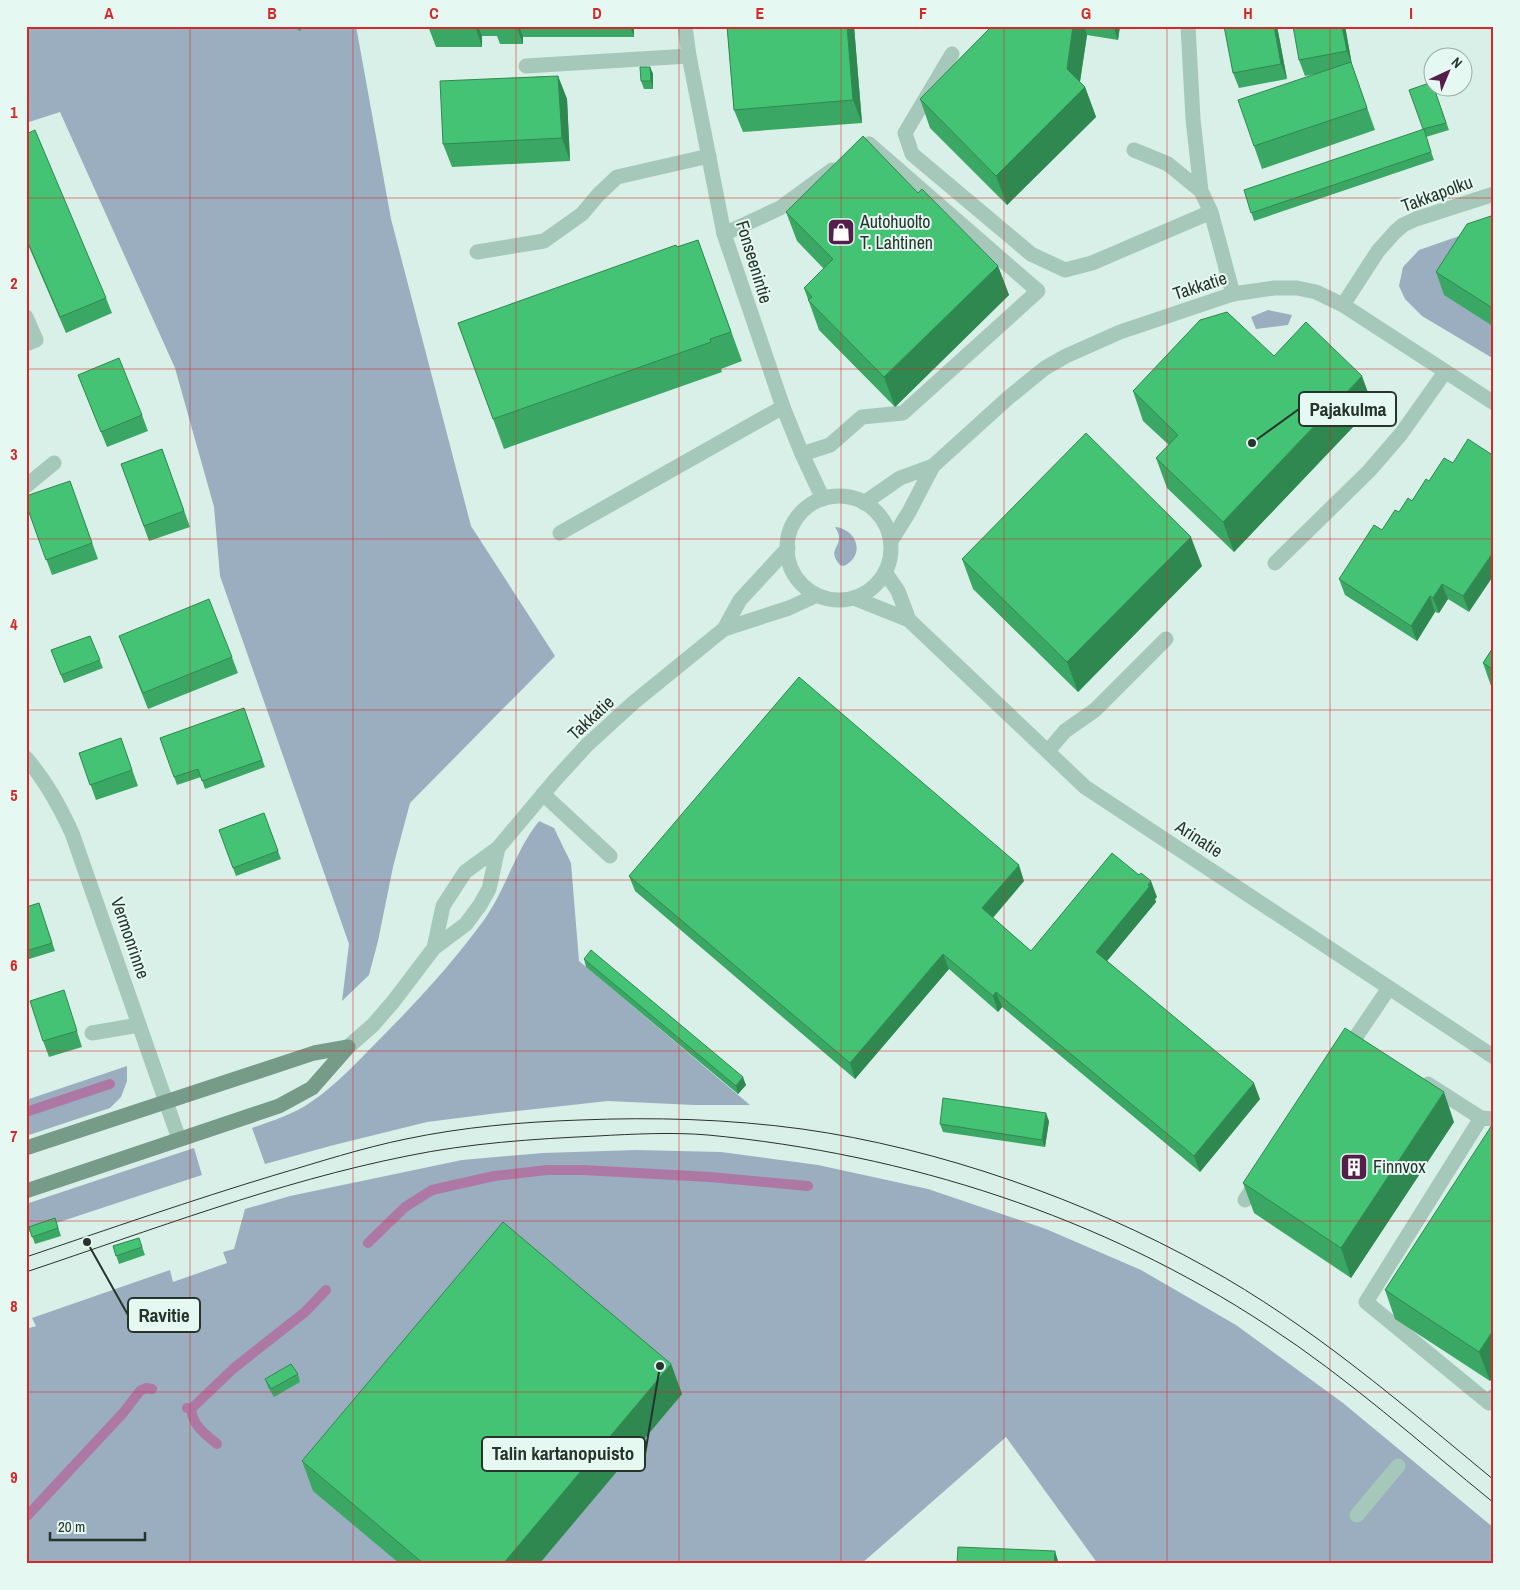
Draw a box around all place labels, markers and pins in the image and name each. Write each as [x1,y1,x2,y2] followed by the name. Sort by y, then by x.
[859,209,933,255] place label: Autohuolto T. Lahtinen
[826,217,856,247] shop icon: Autohuolto T. Lahtinen
[1299,392,1396,426] callout: Pajakulma
[1339,1152,1369,1182] building icon: Finnvox
[1373,1154,1426,1179] place label: Finnvox
[128,1298,200,1332] callout: Ravitie
[482,1437,645,1471] callout: Talin kartanopuisto

